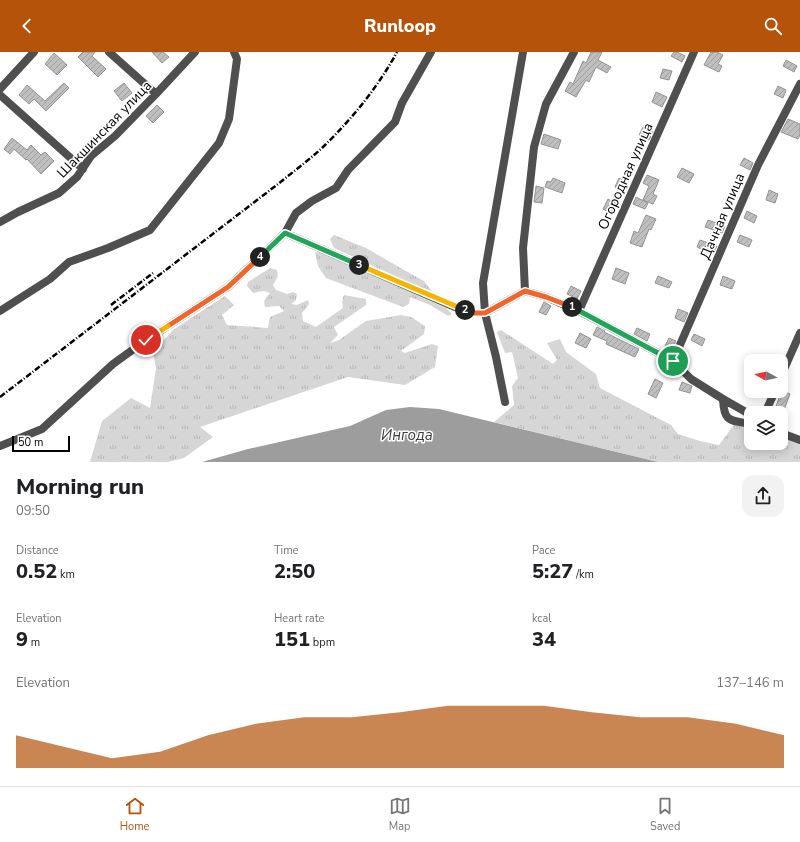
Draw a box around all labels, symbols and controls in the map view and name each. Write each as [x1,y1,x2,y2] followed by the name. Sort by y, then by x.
[364,14,436,38] text: Runloop
[16,15,38,37] icon: back
[762,15,784,37] icon: search
[53,76,156,182] street label: Шакшинская улица
[593,120,658,233] street label: Огородная улица
[696,170,749,262] street label: Дачная улица
[250,247,270,267] pin: 4
[257,249,263,264] text: 4
[349,255,369,275] pin: 3
[356,257,362,272] text: 3
[562,297,582,317] pin: 1
[569,299,575,314] text: 1
[455,300,475,320] pin: 2
[462,302,468,317] text: 2
[129,323,163,357] pin
[135,329,157,351] icon: check
[656,344,690,378] pin
[662,350,684,372] icon: arrive
[744,354,788,398] north arrow
[744,354,788,450] map controls
[744,406,788,450] button: layers
[381,425,433,445] water label: Ингода
[12,434,70,453] scale bar
[18,435,43,450] text: 50 m
[16,472,144,502] text: Morning run
[742,475,784,517] button: share
[16,502,50,520] text: 09:50
[16,543,59,558] text: Distance
[274,543,298,558] text: Time
[532,543,555,558] text: Pace
[16,558,57,585] text: 0.52
[274,558,315,585] text: 2:50
[532,558,573,585] text: 5:27
[57,567,75,582] text: km
[573,567,594,582] text: /km
[16,611,62,626] text: Elevation
[274,611,324,626] text: Heart rate
[532,611,552,626] text: kcal
[16,626,28,653] text: 9
[274,626,310,653] text: 151
[532,626,556,653] text: 34
[28,635,40,650] text: m
[310,635,335,650] text: bpm
[16,674,70,692] text: Elevation
[716,674,784,692] text: 137–146 m
[120,795,149,834] tab: Home
[389,795,411,834] tab: Map
[650,795,680,834] tab: Saved

